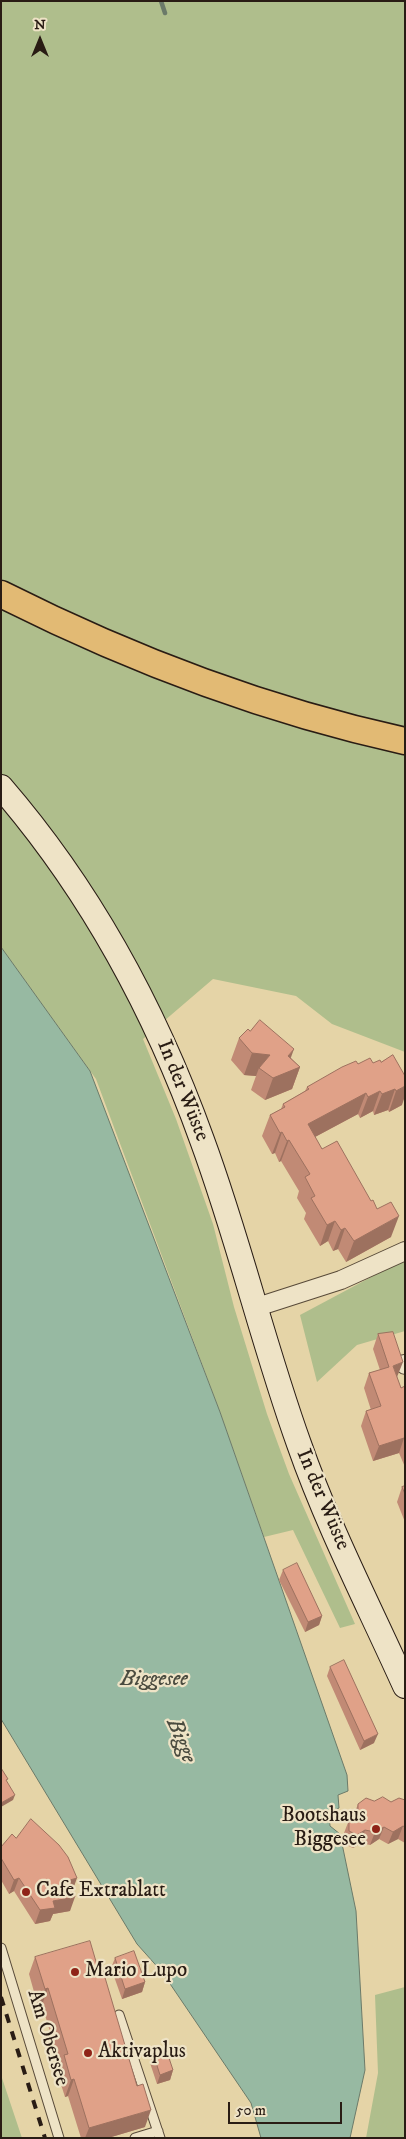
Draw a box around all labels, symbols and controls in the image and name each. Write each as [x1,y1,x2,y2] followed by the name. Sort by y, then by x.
[15,15,65,65] north arrow
[34,16,46,34] text: N
[150,1037,214,1145] street label: In der Wüste
[289,1446,355,1554] street label: In der Wüste
[120,1667,188,1693] water label: Biggesee
[159,1715,201,1767] water label: Bigge
[281,1804,366,1854] place label: Bootshaus Biggesee
[370,1823,382,1835] marker: Bootshaus Biggesee
[36,1879,166,1905] place label: Cafe Extrablatt
[20,1886,32,1898] marker: Cafe Extrablatt
[85,1959,187,1985] place label: Mario Lupo
[69,1966,81,1978] marker: Mario Lupo
[20,1987,74,2089] street label: Am Obersee
[98,2040,186,2066] place label: Aktivaplus
[82,2047,94,2059] marker: Aktivaplus
[231,2092,345,2124] scale bar
[236,2101,266,2120] text: 50 m

